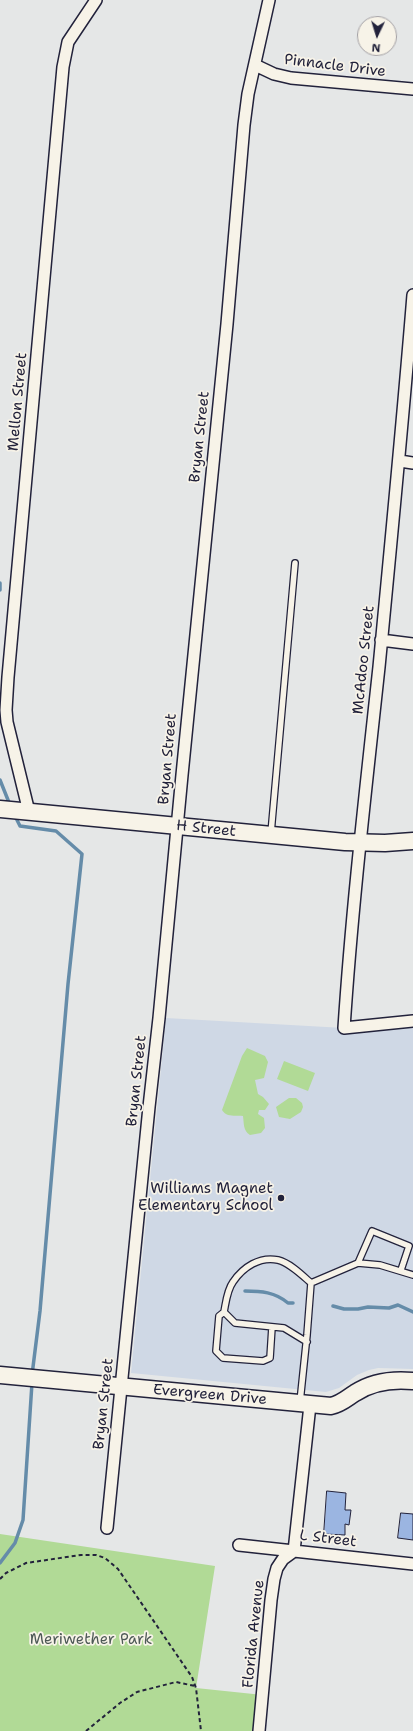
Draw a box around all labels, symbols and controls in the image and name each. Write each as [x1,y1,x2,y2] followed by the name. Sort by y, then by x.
[357,16,397,56] north arrow
[371,40,381,55] text: N
[283,51,387,81] street label: Pinnacle Drive
[5,352,31,452] street label: Mellon Street
[186,390,214,484] street label: Bryan Street
[349,605,379,715] street label: McAdoo Street
[155,713,181,805] street label: Bryan Street
[175,817,237,841] street label: H Street
[123,1034,151,1128] street label: Bryan Street
[138,1180,273,1215] place label: Williams Magnet Elementary School
[276,1193,286,1203] marker: Williams Magnet Elementary School
[90,1357,118,1451] street label: Bryan Street
[152,1381,268,1409] street label: Evergreen Drive
[298,1527,358,1551] street label: L Street
[239,1579,269,1689] street label: Florida Avenue
[30,1631,152,1649] park label: Meriwether Park

